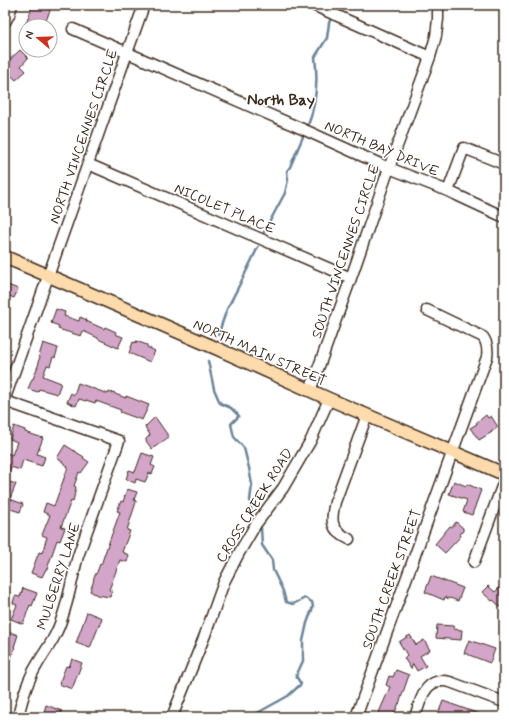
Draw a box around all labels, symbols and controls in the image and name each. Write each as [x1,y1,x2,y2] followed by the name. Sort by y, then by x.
[18,18,58,58] north arrow
[22,29,37,41] text: N
[46,47,122,226] street label: NORTH VINCENNES CIRCLE
[247,90,315,111] district label: North Bay
[322,117,441,181] street label: NORTH BAY DRIVE
[308,162,384,341] street label: SOUTH VINCENNES CIRCLE
[171,180,278,238] street label: NICOLET PLACE
[190,315,329,390] street label: NORTH MAIN STREET
[212,445,297,566] street label: CROSS CREEK ROAD
[358,507,426,652] street label: SOUTH CREEK STREET
[33,520,85,632] street label: MULBERRY LANE

